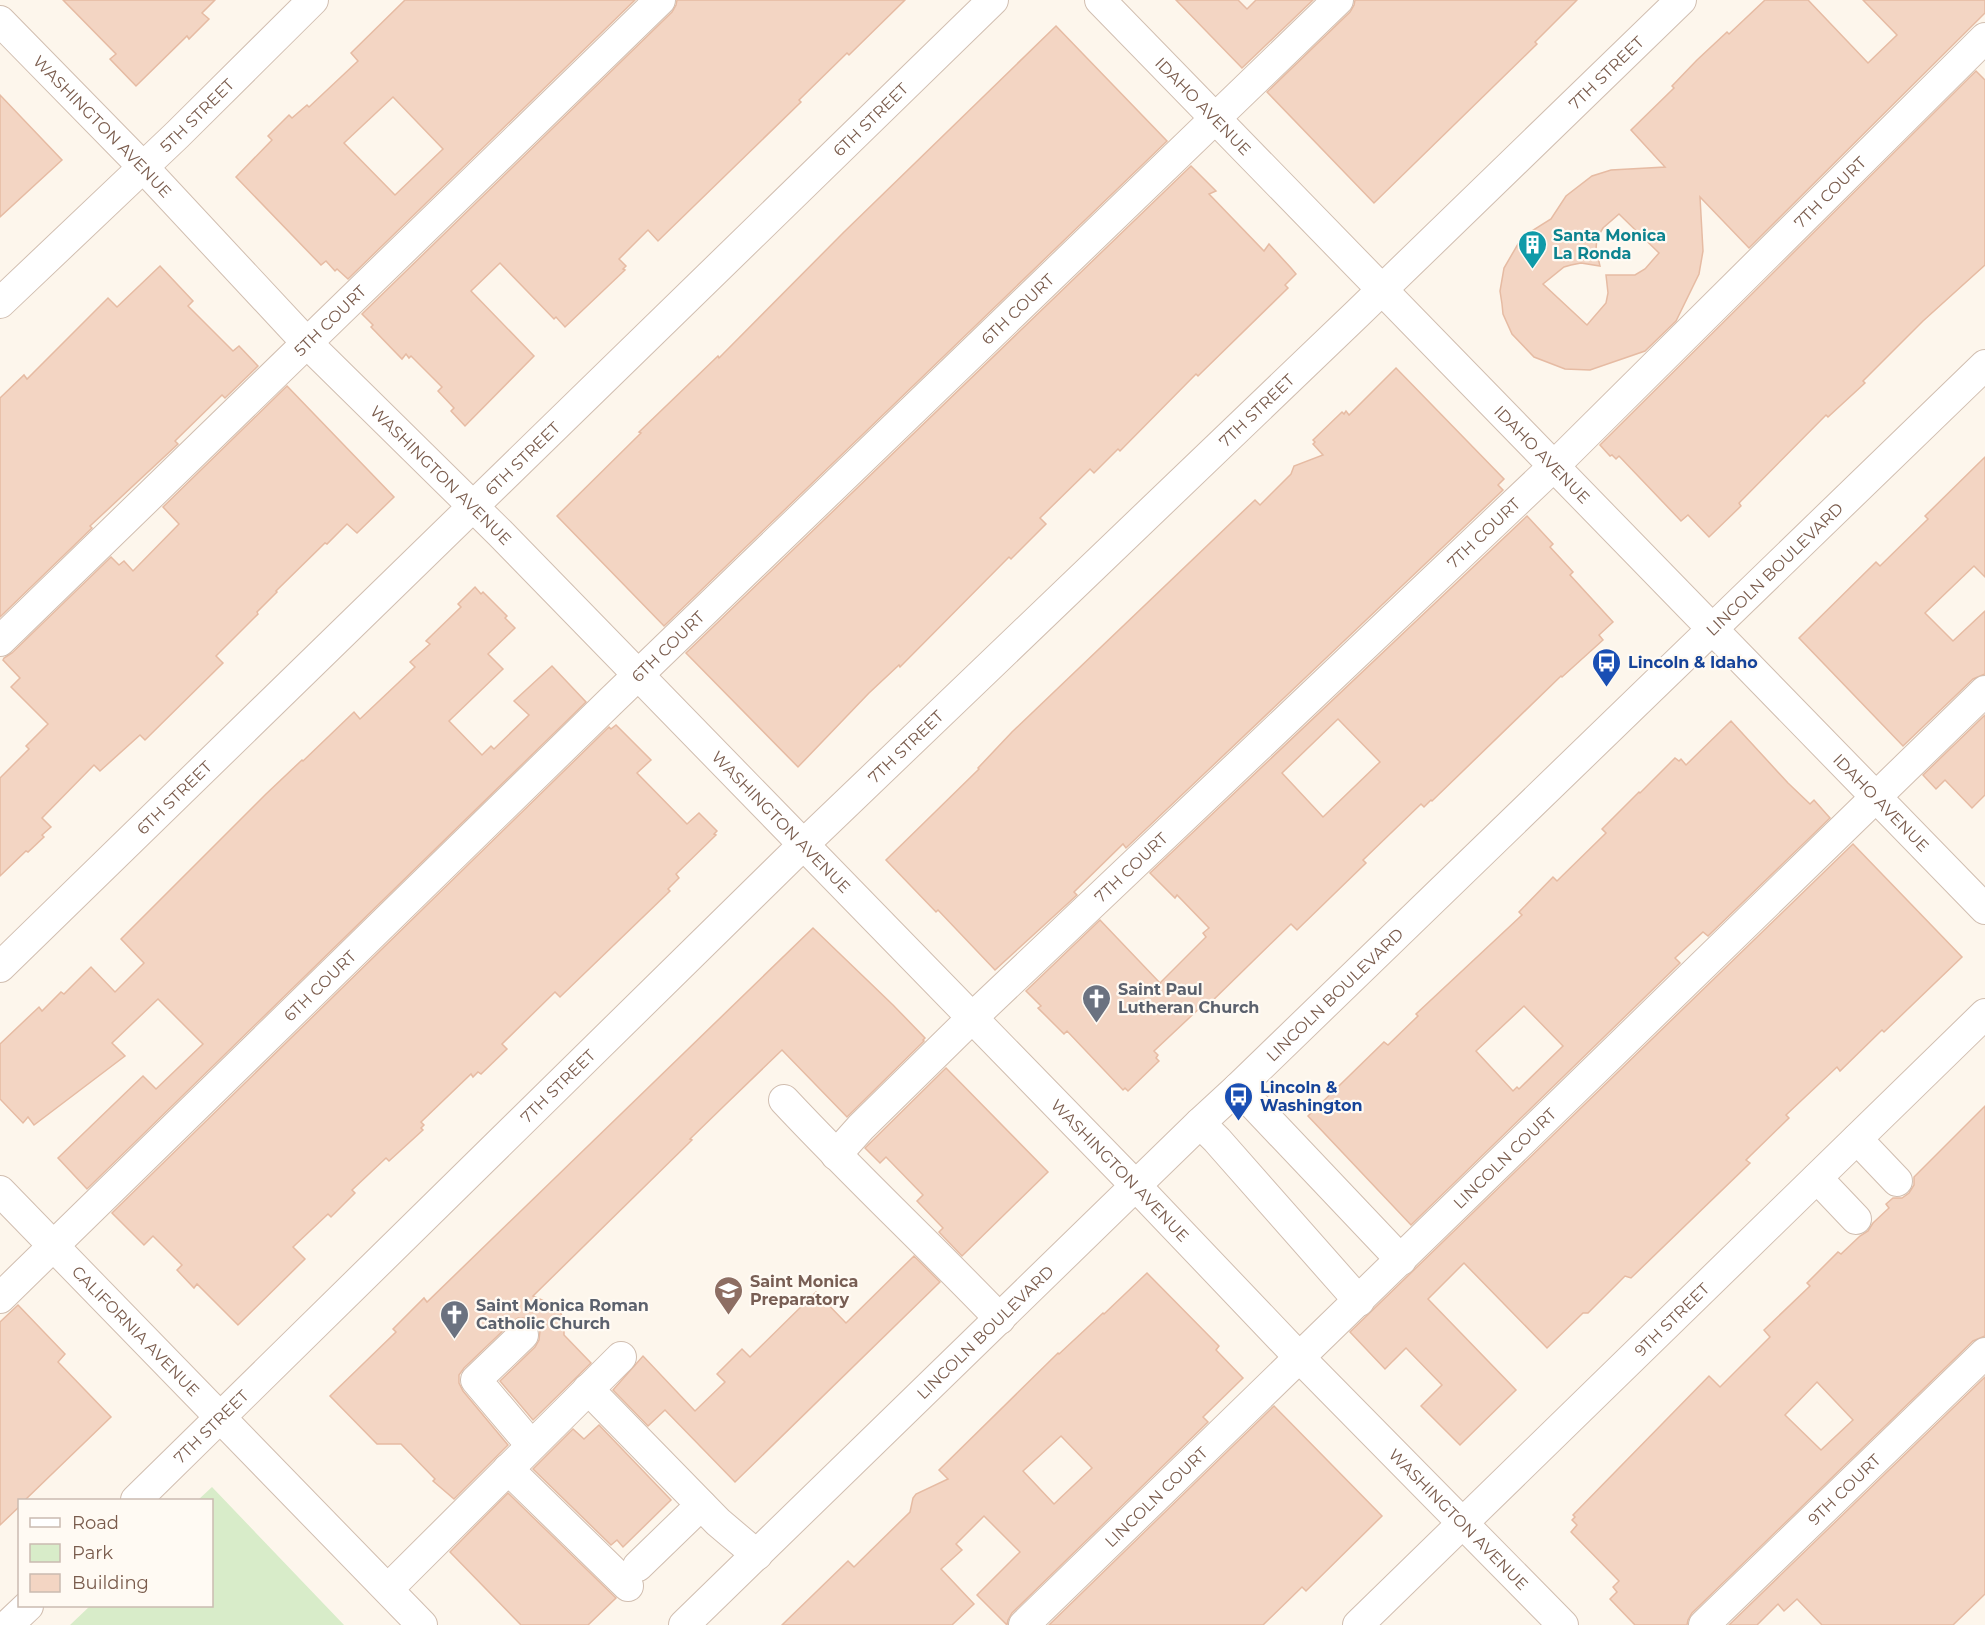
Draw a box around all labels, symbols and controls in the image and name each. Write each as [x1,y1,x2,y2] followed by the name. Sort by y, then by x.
[1565,32,1648,113] street label: 7TH STREET
[29,51,176,201] street label: WASHINGTON AVENUE
[1151,53,1255,159] street label: IDAHO AVENUE
[156,74,238,156] street label: 5TH STREET
[829,78,912,160] street label: 6TH STREET
[1790,152,1870,232] street label: 7TH COURT
[1553,226,1666,263] place label: Santa Monica La Ronda
[1516,228,1548,270] building icon: Santa Monica La Ronda
[977,269,1058,348] street label: 6TH COURT
[290,281,370,360] street label: 5TH COURT
[1215,369,1299,451] street label: 7TH STREET
[366,401,516,549] street label: WASHINGTON AVENUE
[1490,401,1594,507] street label: IDAHO AVENUE
[481,417,564,499] street label: 6TH STREET
[1443,493,1524,572] street label: 7TH COURT
[1702,498,1847,639] street label: LINCOLN BOULEVARD
[627,607,709,686] street label: 6TH COURT
[1591,646,1623,688] bus stop icon: Lincoln & Idaho
[1628,653,1758,672] place label: Lincoln & Idaho
[864,706,948,787] street label: 7TH STREET
[708,747,855,897] street label: WASHINGTON AVENUE
[1829,750,1933,855] street label: IDAHO AVENUE
[133,756,216,838] street label: 6TH STREET
[1090,828,1172,906] street label: 7TH COURT
[1262,924,1407,1065] street label: LINCOLN BOULEVARD
[280,946,360,1025] street label: 6TH COURT
[1118,980,1259,1017] place label: Saint Paul Lutheran Church
[1081,982,1113,1024] church icon: Saint Paul Lutheran Church
[516,1045,599,1127] street label: 7TH STREET
[1260,1078,1363,1115] place label: Lincoln & Washington
[1223,1080,1255,1122] bus stop icon: Lincoln & Washington
[1047,1095,1193,1245] street label: WASHINGTON AVENUE
[1449,1103,1560,1212] street label: LINCOLN COURT
[913,1261,1057,1403] street label: LINCOLN BOULEVARD
[68,1262,204,1400] street label: CALIFORNIA AVENUE
[750,1272,858,1309] place label: Saint Monica Preparatory
[713,1274,745,1316] school or university icon: Saint Monica Preparatory
[1630,1278,1714,1360] street label: 9TH STREET
[476,1296,649,1333] place label: Saint Monica Roman Catholic Church
[439,1298,471,1340] church icon: Saint Monica Roman Catholic Church
[170,1385,253,1467] street label: 7TH STREET
[1101,1442,1212,1551] street label: LINCOLN COURT
[1385,1445,1532,1594] street label: WASHINGTON AVENUE
[1804,1450,1885,1529] street label: 9TH COURT
[18,1499,213,1607] legend
[72,1512,119,1534] text: Road
[72,1542,113,1564] text: Park
[72,1572,149,1594] text: Building

